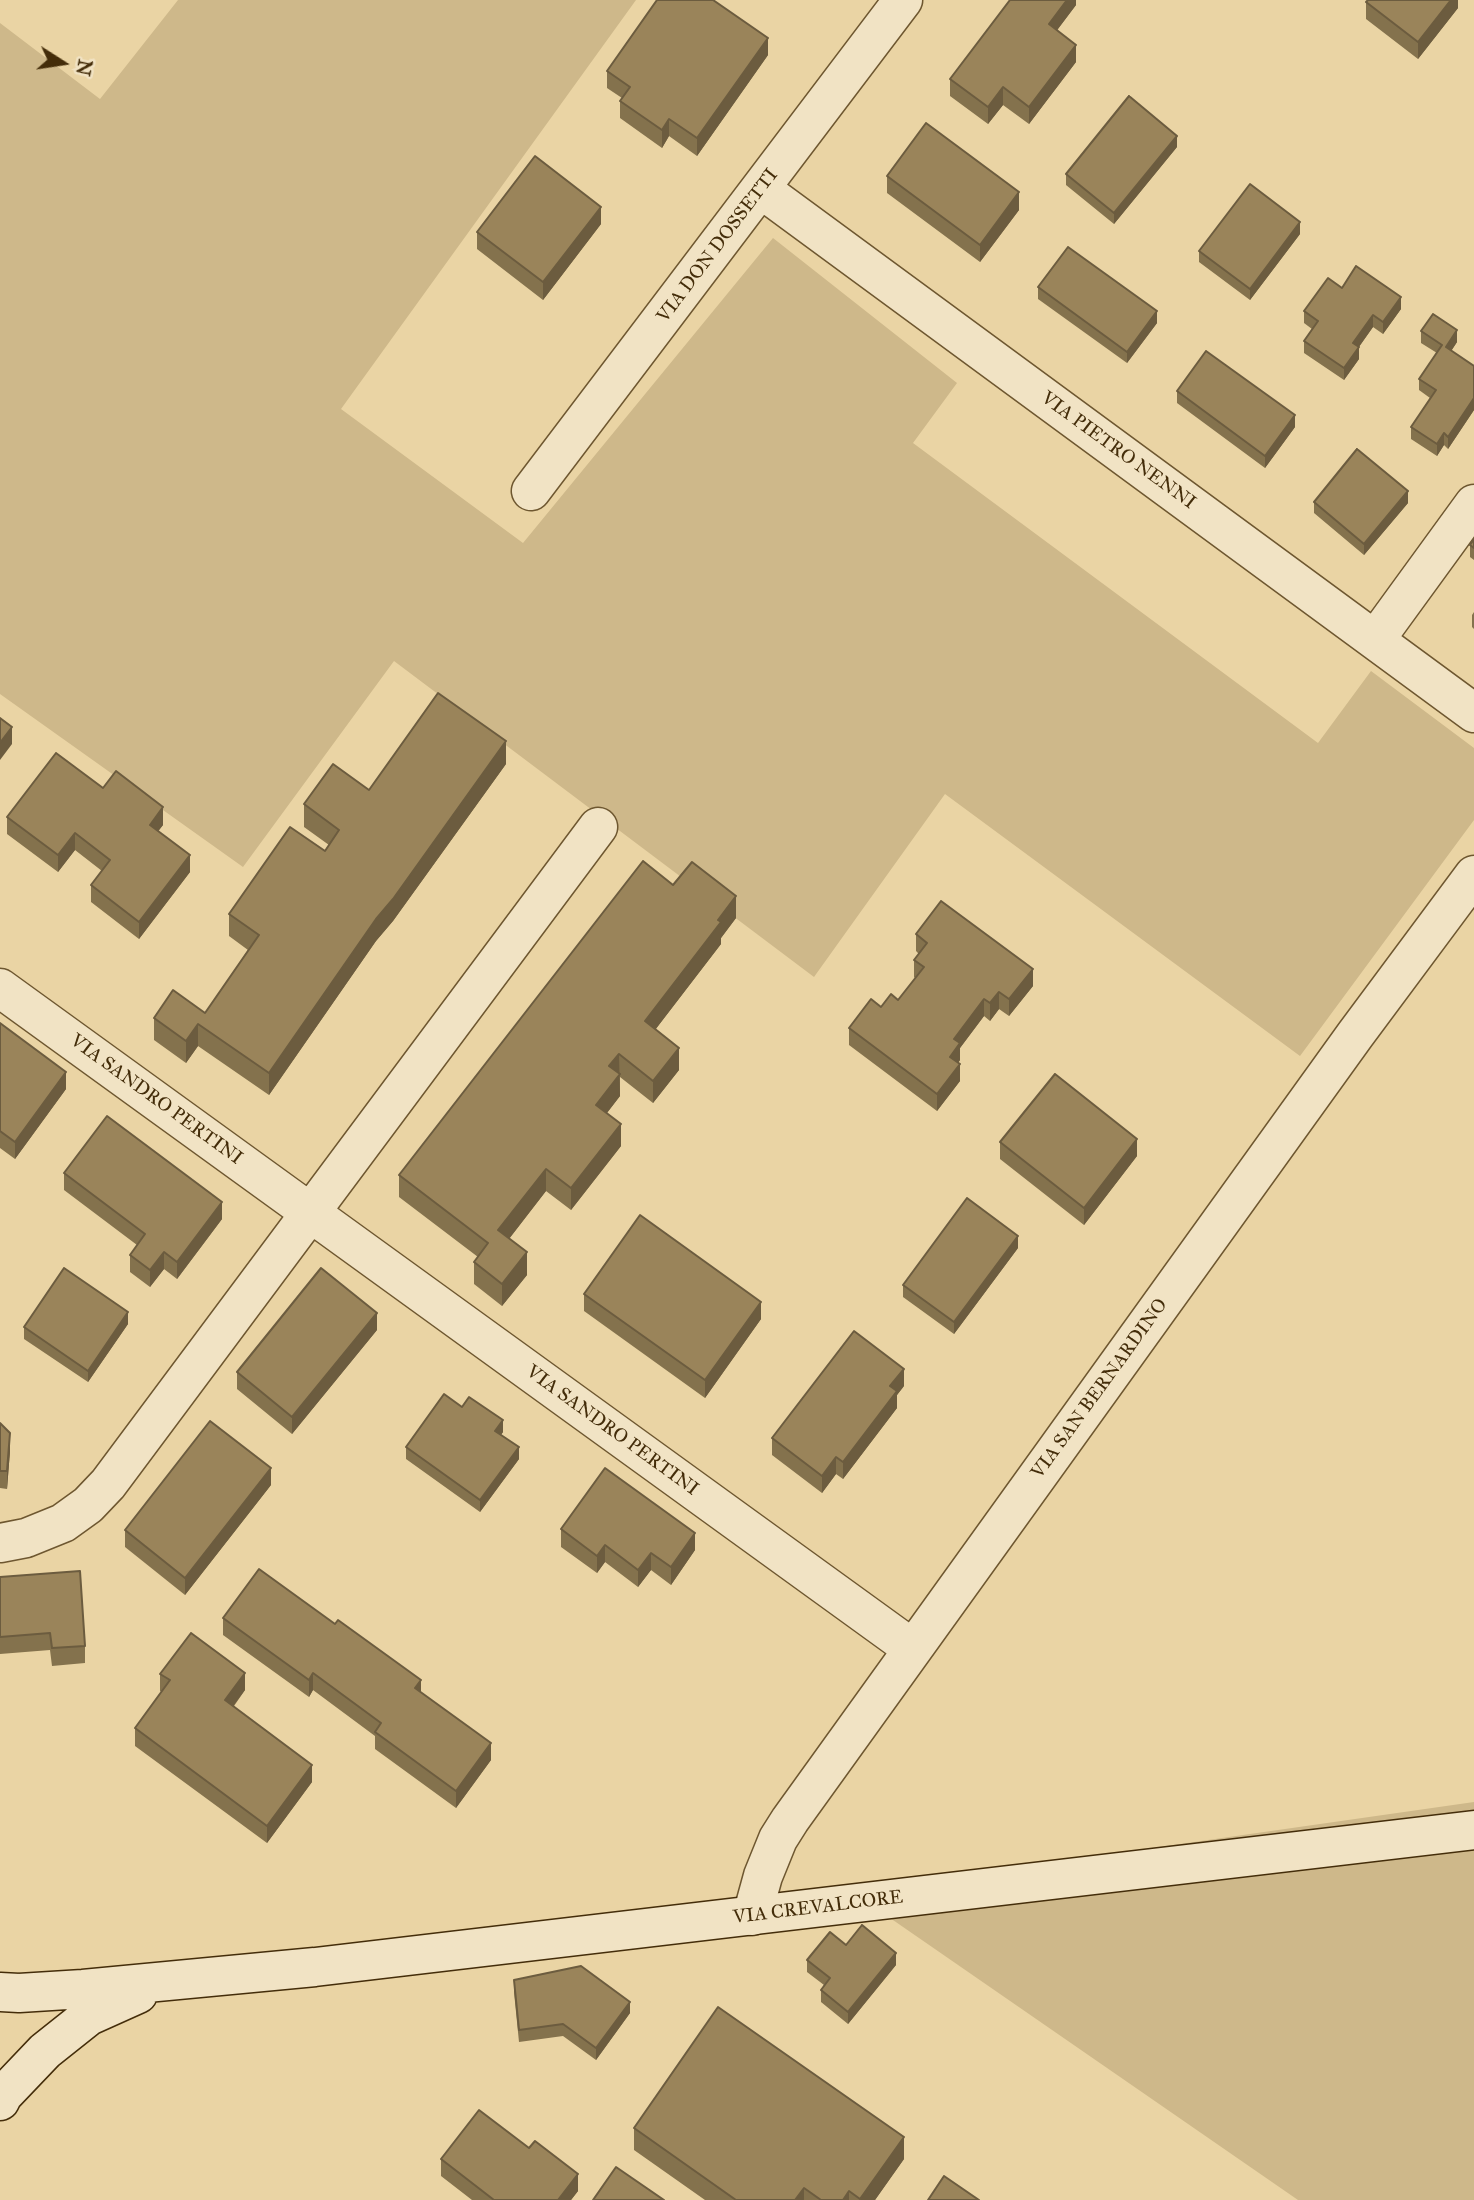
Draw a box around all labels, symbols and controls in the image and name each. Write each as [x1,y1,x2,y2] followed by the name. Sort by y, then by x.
[28,28,98,98] north arrow
[71,57,97,78] text: N
[653,164,783,328] street label: VIA DON DOSSETTI
[1036,387,1200,515] street label: VIA PIETRO NENNI
[65,1030,247,1170] street label: VIA SANDRO PERTINI
[1027,1295,1173,1483] street label: VIA SAN BERNARDINO
[521,1361,703,1501] street label: VIA SANDRO PERTINI
[732,1886,904,1930] street label: VIA CREVALCORE

